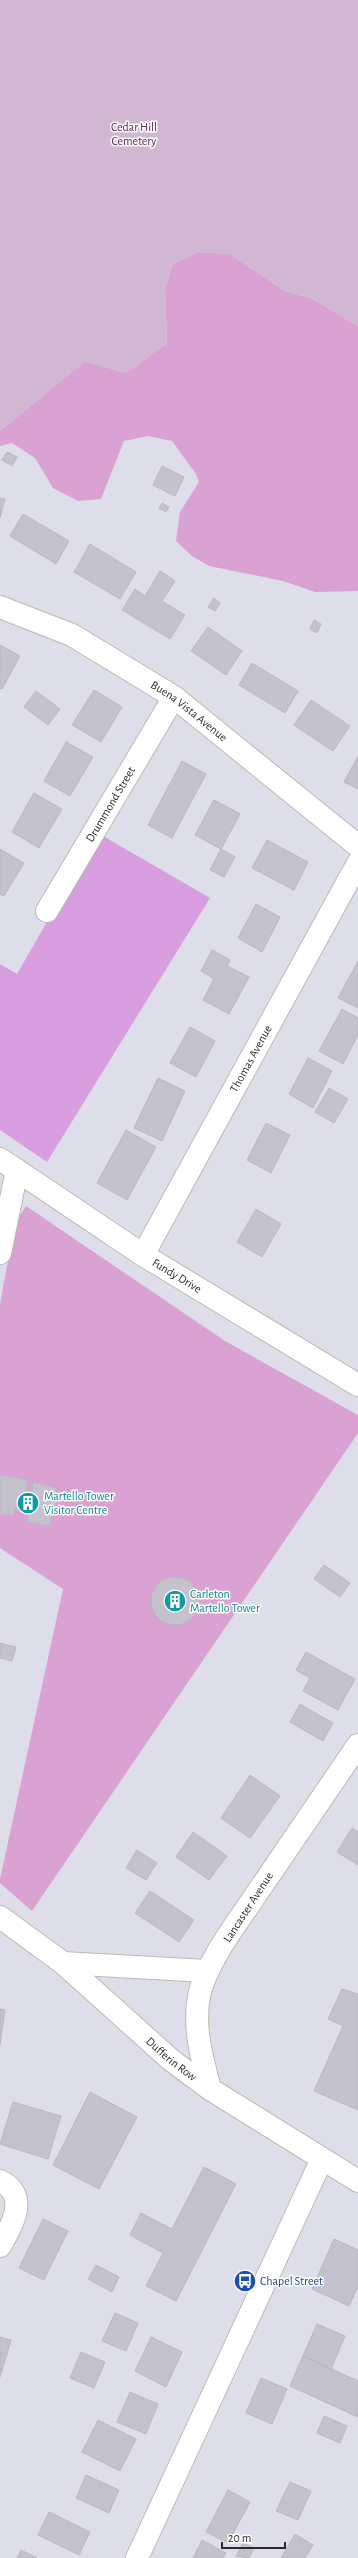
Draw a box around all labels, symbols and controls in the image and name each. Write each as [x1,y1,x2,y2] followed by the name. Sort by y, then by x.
[111,121,157,148] park label: Cedar Hill Cemetery
[149,678,230,744] street label: Buena Vista Avenue
[83,764,137,844] street label: Drummond Street
[228,1023,274,1094] street label: Thomas Avenue
[150,1256,204,1295] street label: Fundy Drive
[15,1490,41,1516] building icon: Martello Tower Visitor Centre
[44,1490,114,1516] place label: Martello Tower Visitor Centre
[162,1588,188,1614] building icon: Carleton Martello Tower
[190,1588,260,1614] place label: Carleton Martello Tower
[221,1870,275,1944] street label: Lancaster Avenue
[144,2035,199,2083] street label: Dufferin Row
[232,2268,258,2294] bus stop icon: Chapel Street
[260,2275,323,2287] place label: Chapel Street
[222,2524,285,2550] scale bar
[228,2532,251,2544] text: 20 m

